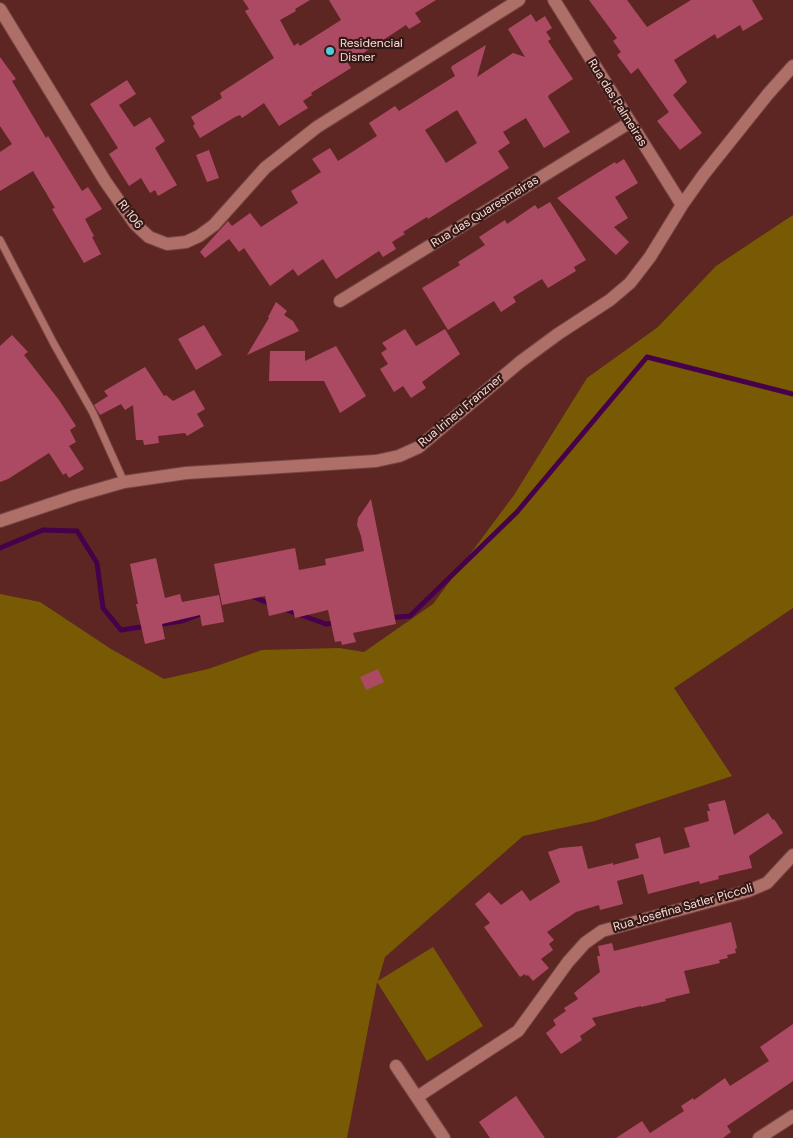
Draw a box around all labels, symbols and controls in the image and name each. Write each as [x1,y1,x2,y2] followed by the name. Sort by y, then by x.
[340,37,403,65] place label: Residencial Disner
[324,45,336,57] marker: Residencial Disner
[584,57,650,149] street label: Rua das Palmeiras
[429,173,541,251] street label: Rua das Quaresmeiras
[114,198,146,232] street label: RI 106
[416,372,506,450] street label: Rua Irineu Franzner
[612,881,754,935] street label: Rua Josefina Satler Piccoli

